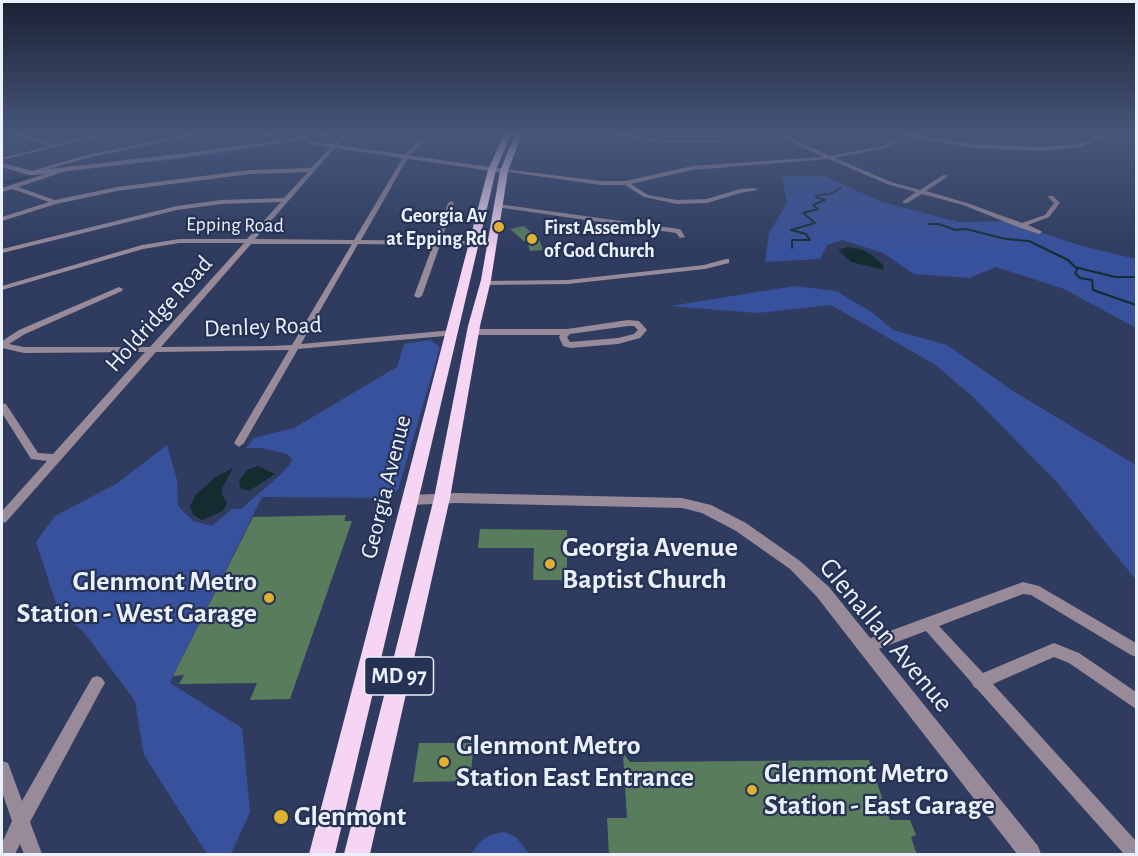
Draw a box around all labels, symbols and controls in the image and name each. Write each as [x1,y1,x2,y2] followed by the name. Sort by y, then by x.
[386,204,487,251] place label: Georgia Av at Epping Rd
[186,212,284,238] street label: Epping Road
[544,216,660,263] place label: First Assembly of God Church
[492,220,506,234] marker: Georgia Av at Epping Rd
[525,232,539,246] marker: First Assembly of God Church
[99,250,219,378] street label: Holdridge Road
[204,311,322,343] street label: Denley Road
[354,412,418,562] street label: Georgia Avenue
[562,531,738,597] place label: Georgia Avenue Baptist Church
[812,551,960,719] street label: Glenallan Avenue
[543,557,557,571] marker: Georgia Avenue Baptist Church
[16,565,257,631] place label: Glenmont Metro Station - West Garage
[262,591,276,605] marker: Glenmont Metro Station - West Garage
[364,657,434,695] road number: MD 97
[456,729,694,795] place label: Glenmont Metro Station East Entrance
[437,755,451,769] marker: Glenmont Metro Station East Entrance
[764,757,995,823] place label: Glenmont Metro Station - East Garage
[745,783,759,797] marker: Glenmont Metro Station - East Garage
[294,800,406,834] place label: Glenmont
[272,808,290,826] marker: Glenmont

